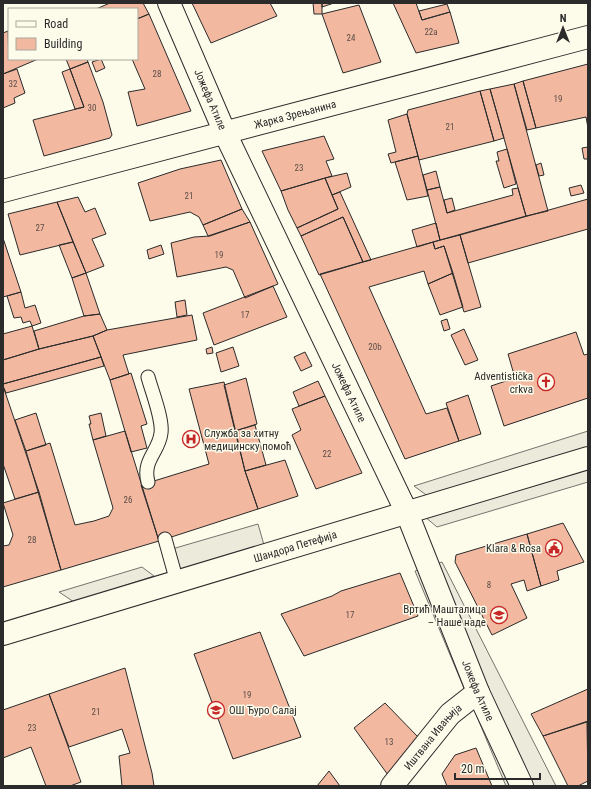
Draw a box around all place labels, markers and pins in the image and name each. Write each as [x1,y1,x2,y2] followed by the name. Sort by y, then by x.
[474,370,533,396] place label: Adventistička crkva
[536,372,556,392] church icon: Adventistička crkva
[204,427,291,453] place label: Служба за хитну медицинску помоћ
[181,429,201,449] hospital icon: Служба за хитну медицинску помоћ
[544,538,564,558] public building icon: Klara & Rosa
[486,542,541,555] place label: Klara & Rosa
[403,603,486,629] place label: Вртић Машталица – Наше наде
[489,605,509,625] school or university icon: Вртић Машталица – Наше наде
[206,700,226,720] school or university icon: ОШ Ђуро Салај
[229,704,297,717] place label: ОШ Ђуро Салај

